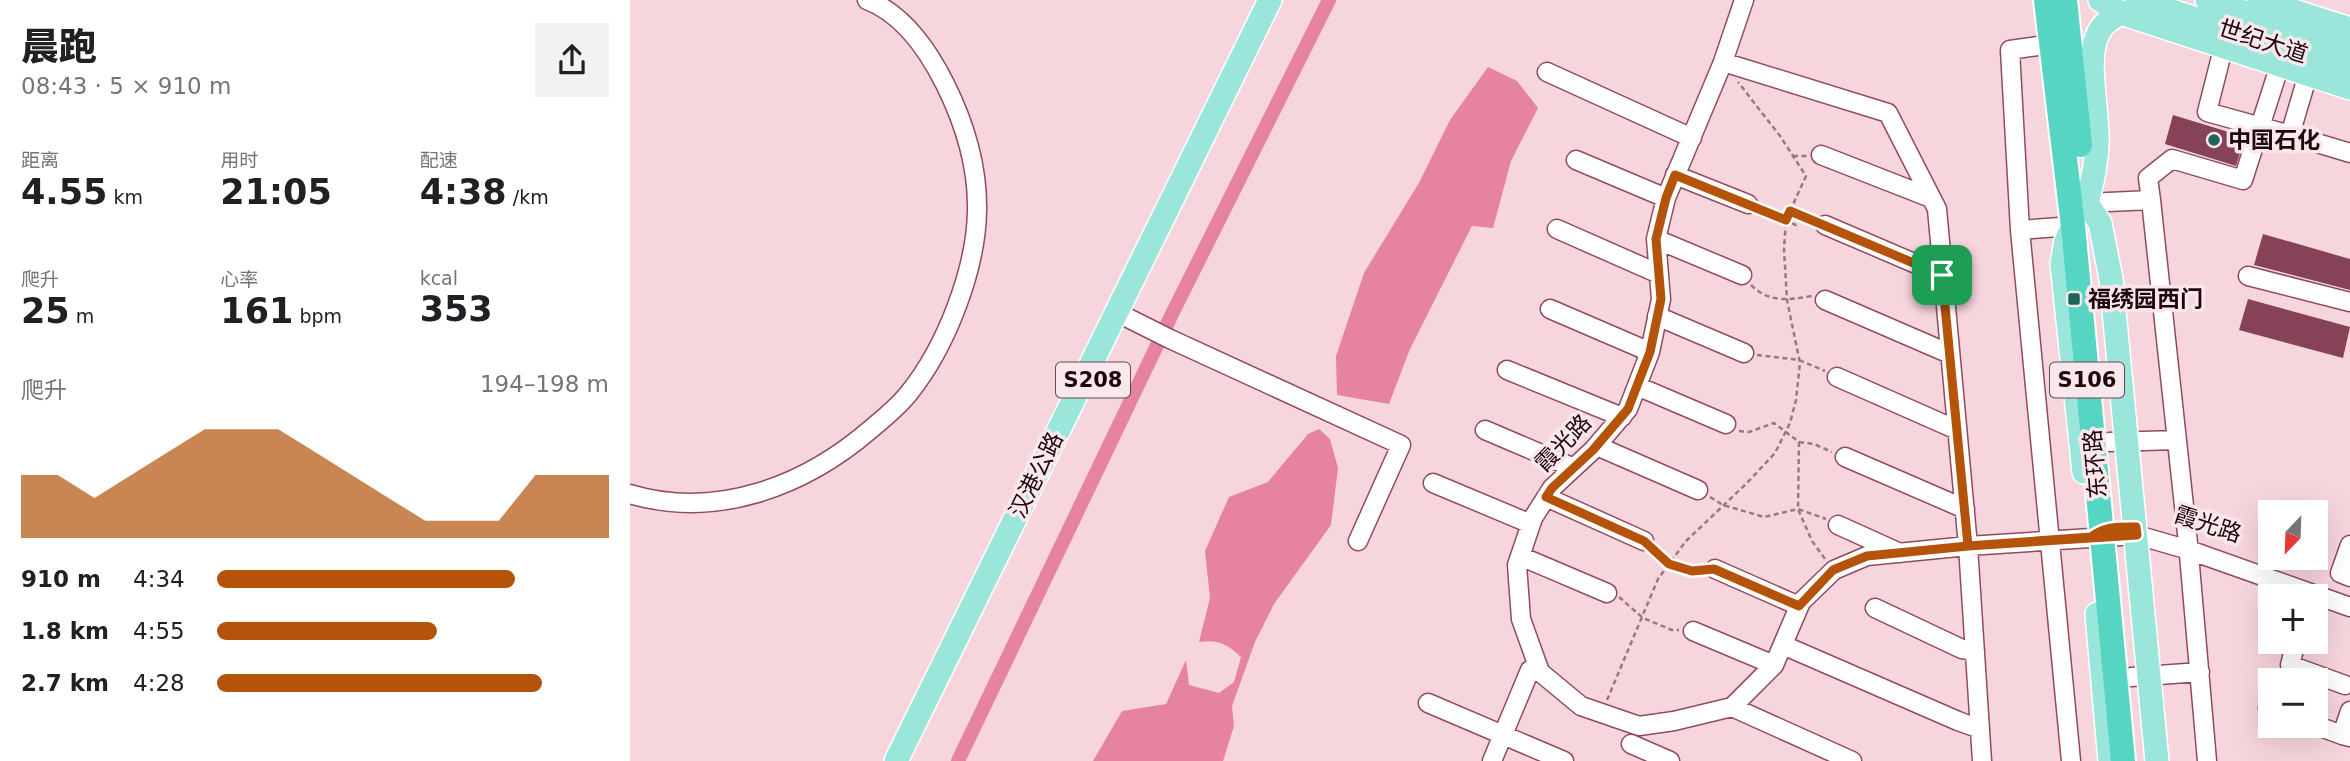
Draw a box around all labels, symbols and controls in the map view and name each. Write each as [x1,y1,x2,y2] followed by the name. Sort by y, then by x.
[2215,14,2311,68] street label: 世纪大道
[535,23,609,97] button: share
[21,25,97,69] text: 晨跑
[21,73,231,99] text: 08:43 · 5 × 910 m
[2228,127,2320,153] place label: 中国石化
[2206,132,2222,148] marker: 中国石化
[21,149,59,171] text: 距离
[220,149,258,171] text: 用时
[420,149,458,171] text: 配速
[21,172,107,212] text: 4.55
[220,172,332,212] text: 21:05
[420,172,507,212] text: 4:38
[107,186,143,208] text: km
[507,186,549,208] text: /km
[1912,245,1972,305] pin
[1923,256,1961,294] icon: arrive
[420,267,458,289] text: kcal
[21,268,59,290] text: 爬升
[220,268,258,290] text: 心率
[2088,286,2203,312] place label: 福绣园西门
[420,289,493,329] text: 353
[21,291,70,331] text: 25
[220,291,293,331] text: 161
[2066,291,2082,307] marker: 福绣园西门
[70,305,94,327] text: m
[293,305,342,327] text: bpm
[1056,362,1130,398] road number: S208
[2050,362,2124,398] road number: S106
[480,371,609,397] text: 194–198 m
[21,377,67,403] text: 爬升
[1530,409,1596,477] street label: 霞光路
[1004,428,1068,522] street label: 汉港公路
[2079,428,2111,500] street label: 东环路
[2258,500,2328,570] north arrow
[2258,500,2328,738] map controls
[2171,501,2245,547] street label: 霞光路
[21,566,101,592] text: 910 m
[133,566,185,592] text: 4:34
[2258,584,2328,654] button: +
[21,618,109,644] text: 1.8 km
[133,618,185,644] text: 4:55
[2258,668,2328,738] button: −
[21,670,109,696] text: 2.7 km
[133,670,185,696] text: 4:28

